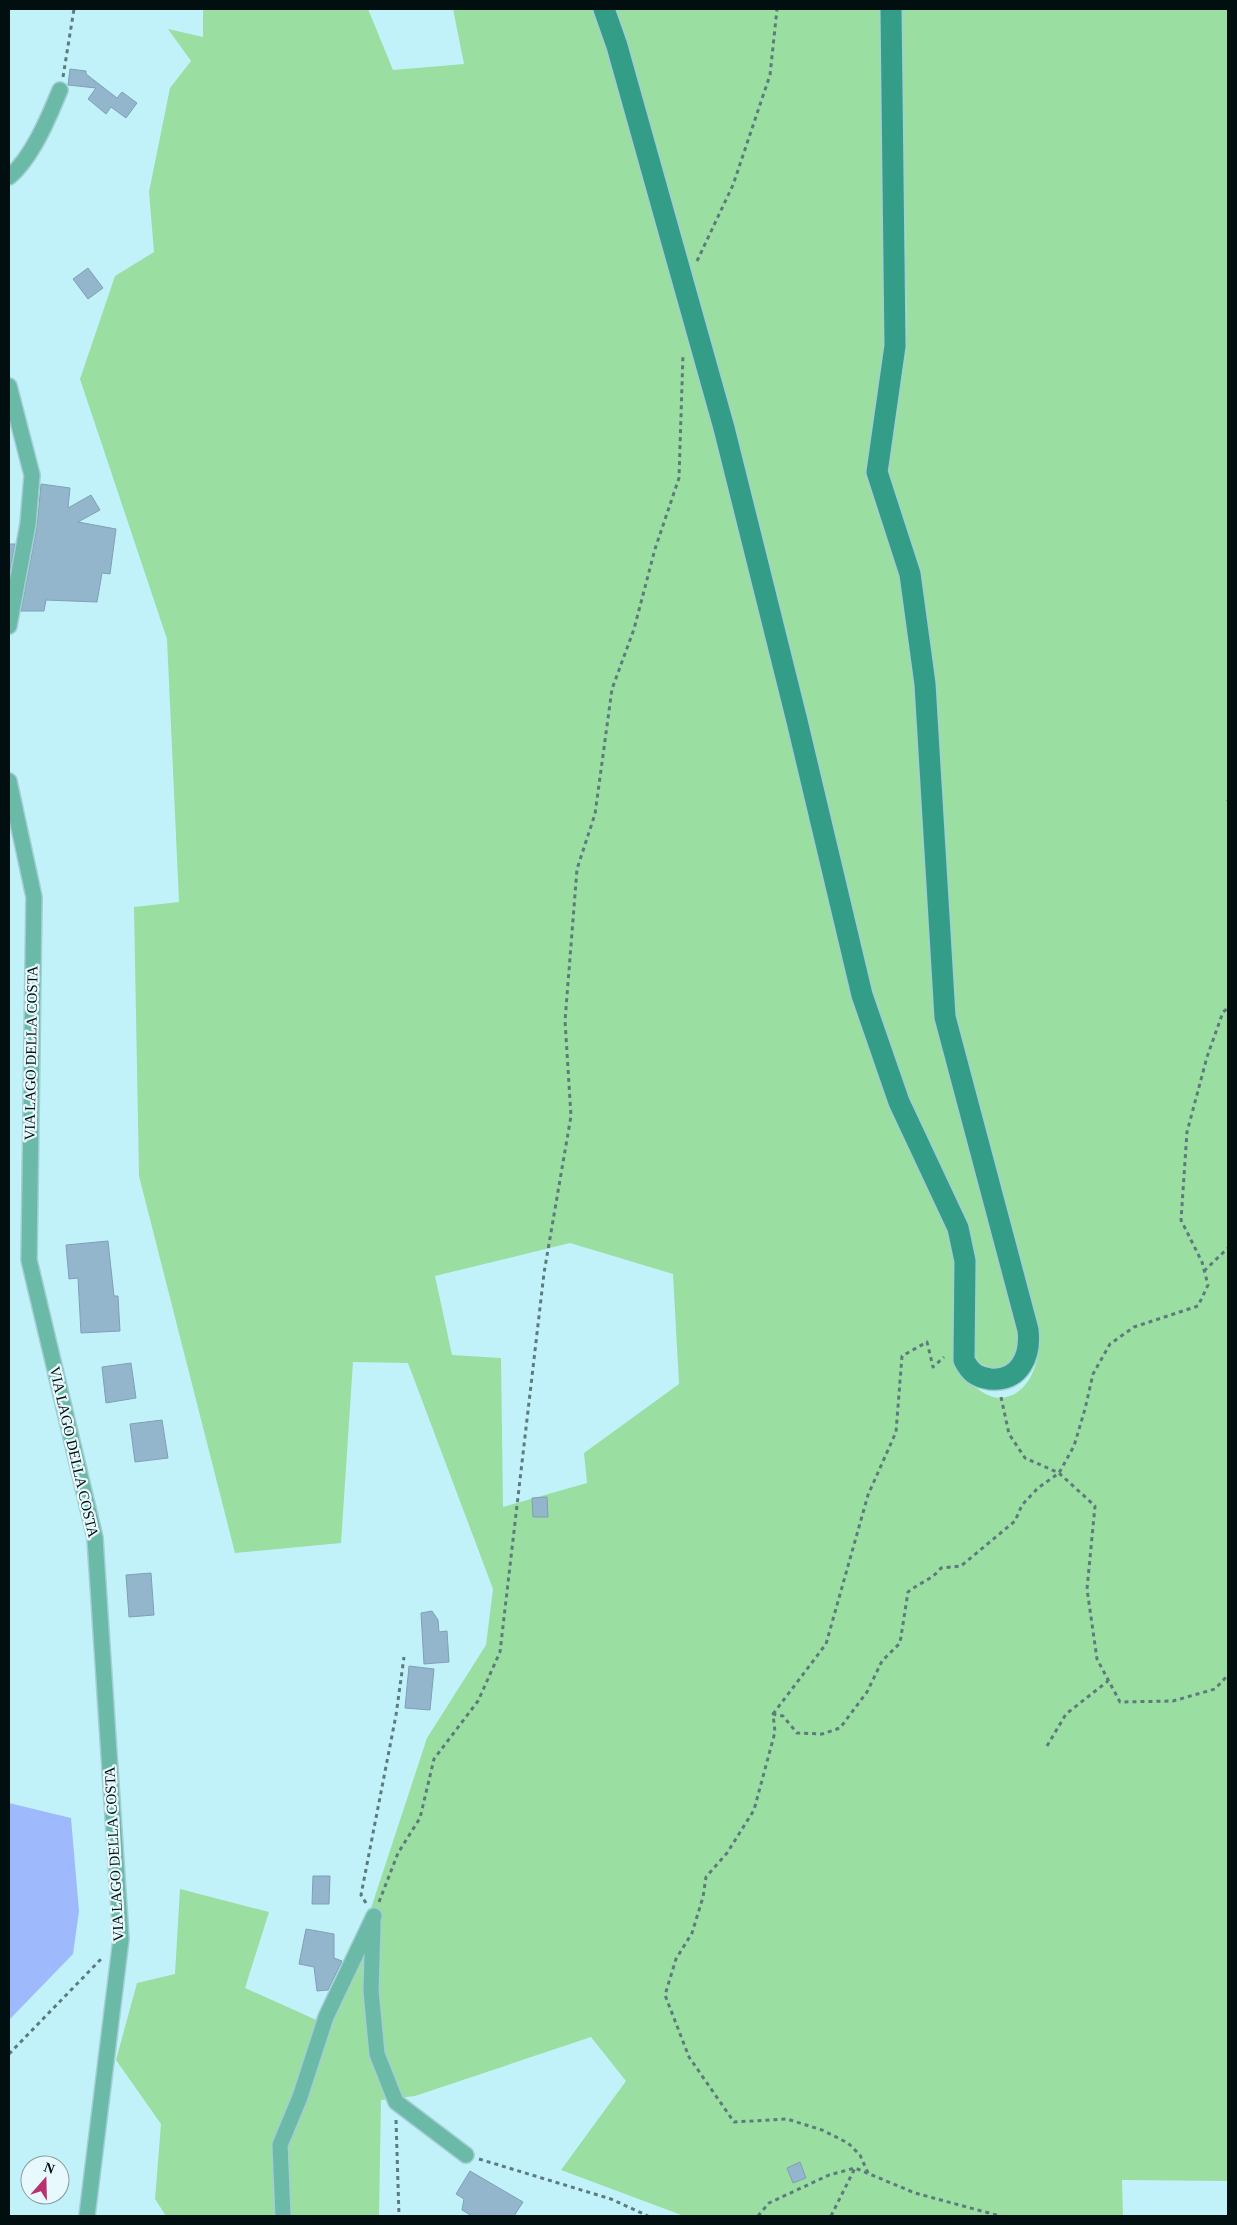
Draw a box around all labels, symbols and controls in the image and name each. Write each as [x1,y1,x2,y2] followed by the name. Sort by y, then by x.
[21,965,41,1141] street label: VIA LAGO DELLA COSTA
[47,1365,102,1539] street label: VIA LAGO DELLA COSTA
[101,1766,127,1942] street label: VIA LAGO DELLA COSTA
[20,2155,70,2205] north arrow
[42,2159,57,2177] text: N

